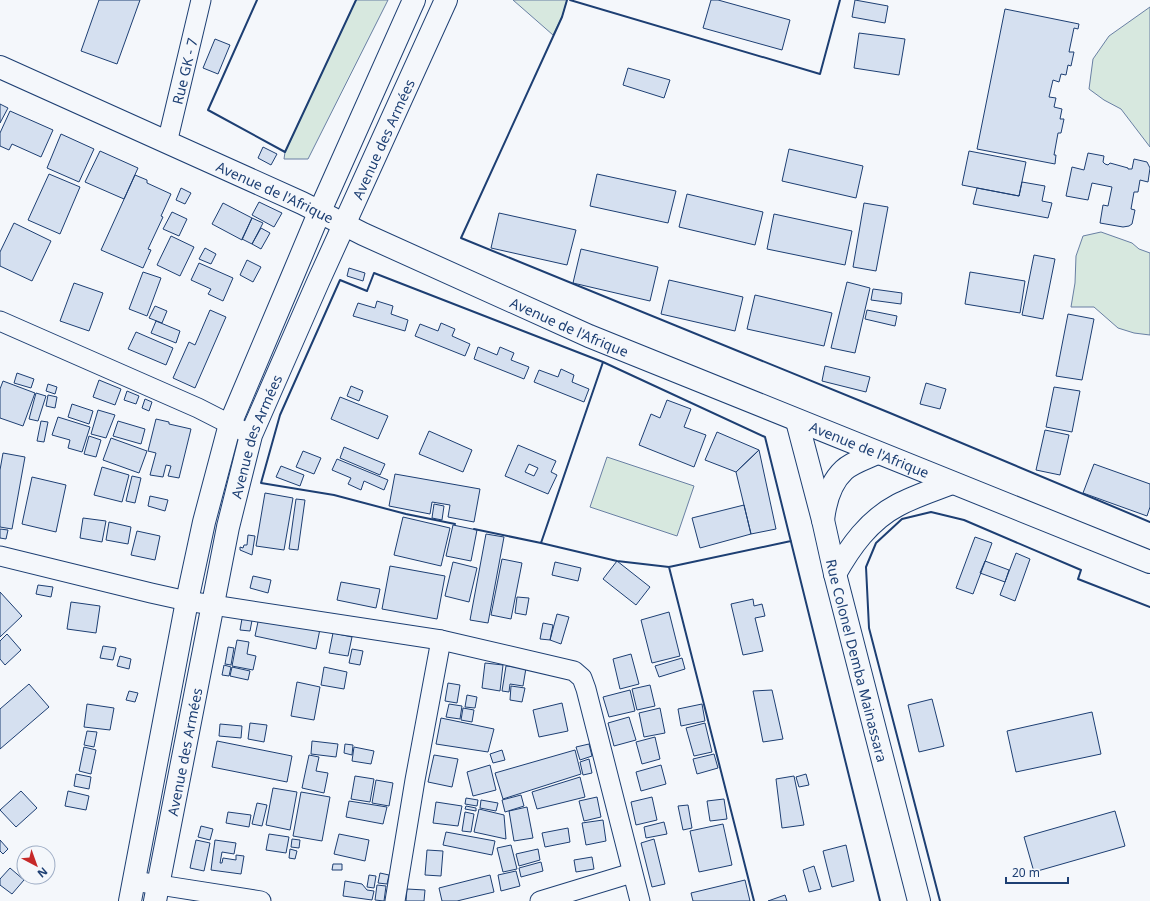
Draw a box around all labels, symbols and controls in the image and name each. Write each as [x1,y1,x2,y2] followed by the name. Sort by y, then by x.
[167,36,201,106] street label: Rue GK - 7
[347,76,419,202] street label: Avenue des Armées
[213,156,337,227] street label: Avenue de l'Afrique
[507,292,632,361] street label: Avenue de l'Afrique
[226,371,286,500] street label: Avenue des Armées
[807,416,932,482] street label: Avenue de l'Afrique
[822,557,892,764] street label: Rue Colonel Demba Mainassara
[162,686,206,817] street label: Avenue des Armées
[16,845,56,885] north arrow
[1006,859,1068,885] scale bar
[35,864,51,882] text: N
[1012,864,1040,881] text: 20 m

